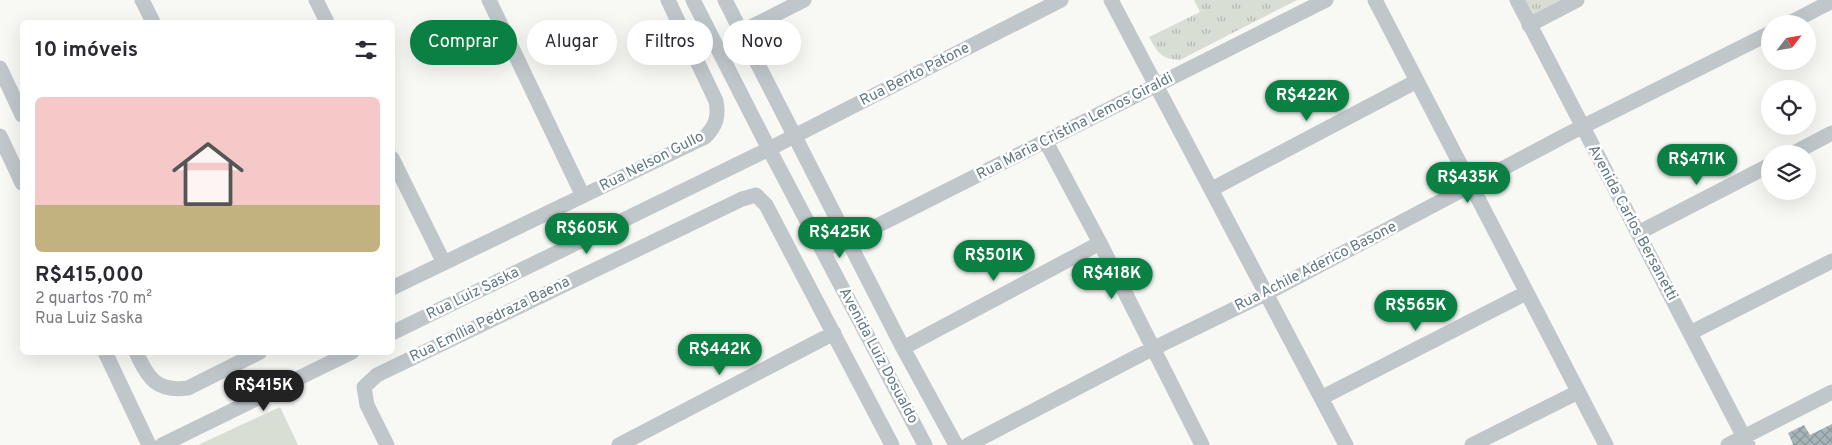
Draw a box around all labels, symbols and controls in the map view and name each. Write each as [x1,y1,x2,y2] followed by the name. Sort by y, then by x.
[1761,15,1816,70] north arrow
[1761,15,1816,200] map controls
[410,20,517,65] chip: Comprar
[527,20,617,65] chip: Alugar
[627,20,713,65] chip: Filtros
[723,20,801,65] chip: Novo
[352,36,380,64] icon: filters
[35,37,138,64] text: 10 imóveis
[857,39,973,111] street label: Rua Bento Patone
[974,69,1176,185] street label: Rua Maria Cristina Lemos Giraldi
[1266,80,1348,122] pin: R$422K
[1761,80,1816,135] button: locate
[1276,86,1338,106] text: R$422K
[597,128,707,196] street label: Rua Nelson Gullo
[163,129,253,219] icon: home
[1583,142,1681,304] street label: Avenida Carlos Bersanetti
[1656,144,1738,186] pin: R$471K
[1761,145,1816,200] button: layers
[1668,150,1726,170] text: R$471K
[1427,162,1509,204] pin: R$435K
[1437,168,1499,188] text: R$435K
[546,212,628,255] pin: R$605K
[799,216,881,259] pin: R$425K
[1232,218,1400,316] street label: Rua Achile Aderico Basone
[556,219,618,239] text: R$605K
[809,223,871,243] text: R$425K
[953,240,1035,282] pin: R$501K
[965,246,1023,266] text: R$501K
[1071,258,1153,300] pin: R$418K
[35,262,144,289] text: R$415,000
[424,263,522,325] street label: Rua Luiz Saska
[1083,264,1141,284] text: R$418K
[407,273,573,367] street label: Rua Emília Pedraza Baena
[834,285,922,427] street label: Avenida Luiz Dosualdo
[35,289,152,309] text: 2 quartos · 70 m²
[1375,290,1457,332] pin: R$565K
[1385,296,1447,316] text: R$565K
[35,309,143,329] text: Rua Luiz Saska
[679,334,761,376] pin: R$442K
[689,340,751,360] text: R$442K
[223,370,305,412] pin: R$415K
[235,376,293,396] text: R$415K

